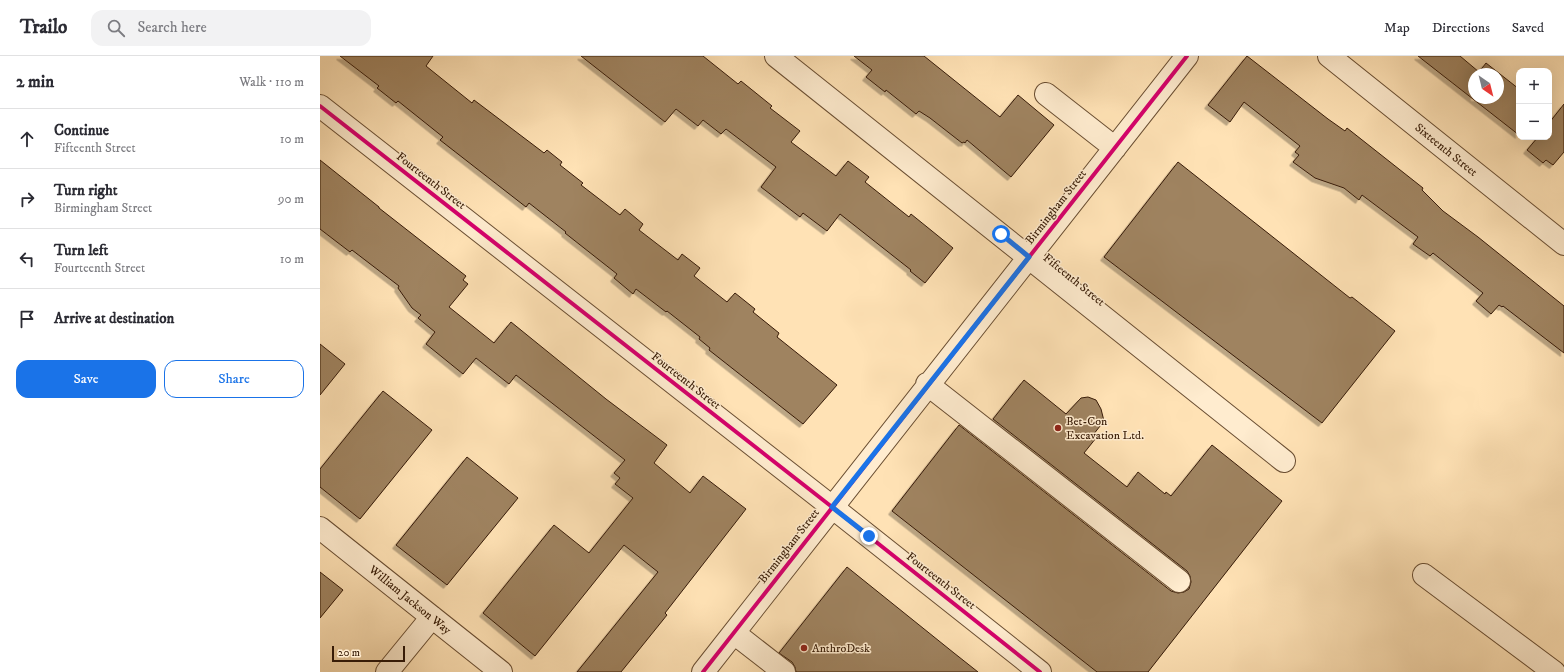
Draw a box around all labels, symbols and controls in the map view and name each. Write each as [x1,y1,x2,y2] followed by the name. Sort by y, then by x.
[91,10,371,46] search box
[20,16,67,39] text: Trailo
[105,17,127,39] icon: search
[137,18,207,37] text: Search here
[1384,19,1410,37] text: Map
[1432,19,1490,37] text: Directions
[1512,19,1544,37] text: Saved
[1468,68,1504,104] north arrow
[1516,68,1552,140] map controls
[1516,68,1552,104] button: +
[16,71,54,93] text: 2 min
[239,74,304,90] text: Walk · 110 m
[1516,104,1552,140] button: −
[1412,120,1481,180] street label: Sixteenth Street
[54,121,109,140] text: Continue
[16,128,38,150] icon: ahead
[280,131,304,147] text: 10 m
[54,140,136,156] text: Fifteenth Street
[393,149,469,213] street label: Fourteenth Street
[1022,167,1090,247] street label: Birmingham Street
[54,181,117,200] text: Turn right
[16,188,38,210] icon: right
[278,191,304,207] text: 90 m
[54,200,152,216] text: Birmingham Street
[992,225,1010,243] route start
[54,241,108,260] text: Turn left
[16,248,38,270] icon: left
[1040,250,1108,310] street label: Fifteenth Street
[280,251,304,267] text: 10 m
[54,260,145,276] text: Fourteenth Street
[16,308,38,330] icon: arrive
[54,309,174,328] text: Arrive at destination
[648,349,724,413] street label: Fourteenth Street
[16,360,156,398] button: Save
[164,360,304,398] button: Share
[1066,414,1144,443] place label: Bet-Con Excavation Ltd.
[1053,423,1063,433] marker: Bet-Con Excavation Ltd.
[755,506,823,586] street label: Birmingham Street
[860,527,878,545] route end
[903,549,979,613] street label: Fourteenth Street
[365,562,454,638] street label: William Jackson Way
[812,641,870,656] place label: AnthroDesk
[799,643,809,653] marker: AnthroDesk
[332,644,405,663] scale bar
[338,646,360,660] text: 20 m

